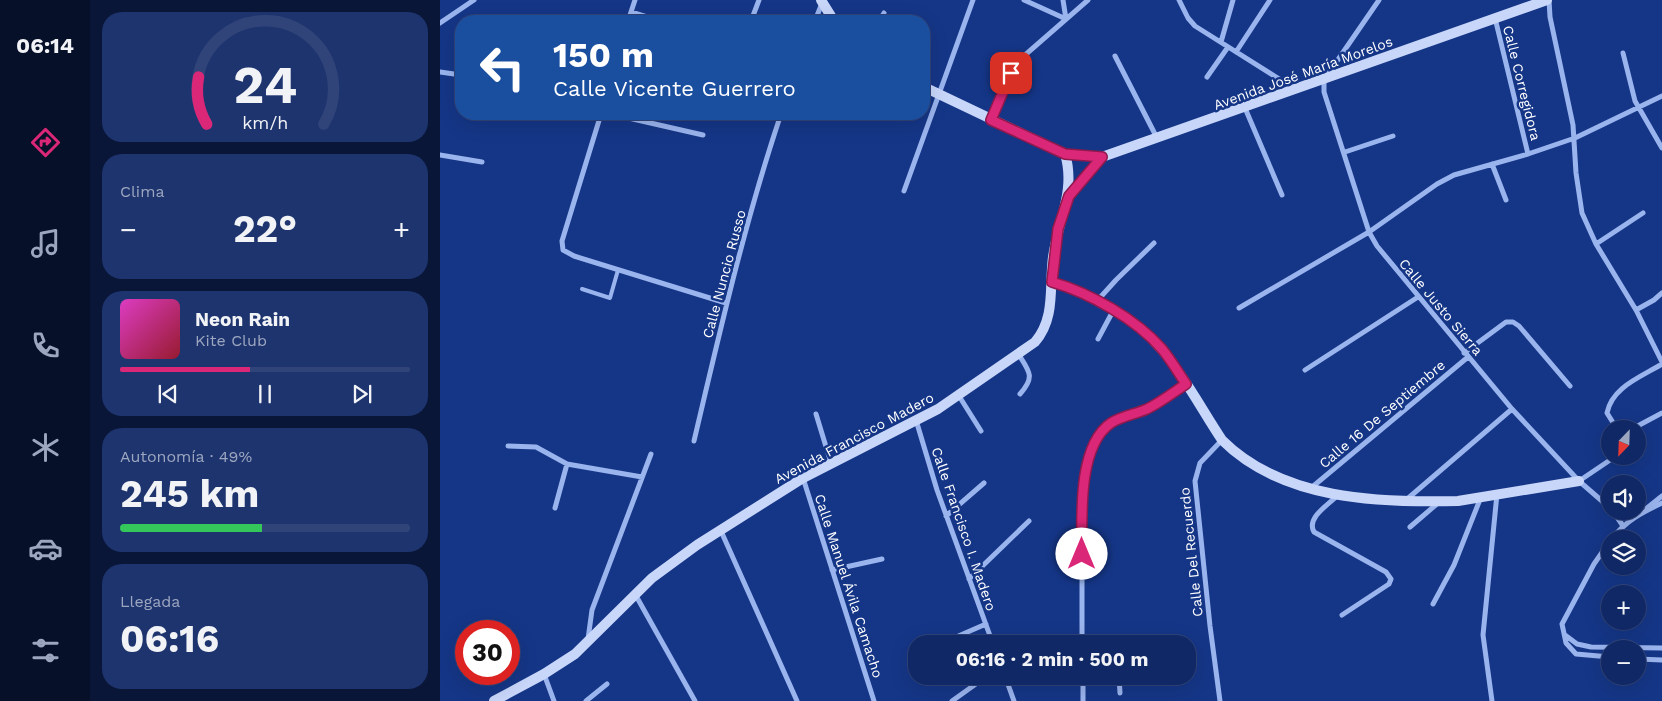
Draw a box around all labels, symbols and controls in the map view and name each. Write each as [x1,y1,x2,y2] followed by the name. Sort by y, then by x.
[1500,24,1544,142] street label: Calle Corregidora
[16,33,74,58] text: 06:14
[1211,33,1395,113] street label: Avenida José María Morelos
[553,34,654,76] text: 150 m
[470,35,535,100] icon: left
[990,52,1032,94] pin
[233,55,297,116] text: 24
[997,59,1025,87] icon: arrive
[553,76,796,101] text: Calle Vicente Guerrero
[242,112,288,133] text: km/h
[28,125,63,160] icon: directions
[120,182,164,201] text: Clima
[233,207,297,251] text: 22°
[699,208,749,340] street label: Calle Nuncio Russo
[120,213,137,246] text: −
[393,213,410,246] text: +
[28,226,63,261] icon: music
[1396,255,1486,359] street label: Calle Justo Sierra
[195,308,290,331] text: Neon Rain
[28,328,63,363] icon: phone
[195,331,267,350] text: Kite Club
[1316,357,1448,471] street label: Calle 16 De Septiembre
[154,380,182,408] icon: previous
[251,380,279,408] icon: pause
[348,380,376,408] icon: next
[772,389,936,487] street label: Avenida Francisco Madero
[1601,420,1646,465] north arrow
[1601,420,1646,685] map controls
[28,430,63,465] icon: climate
[928,445,1000,613] street label: Calle Francisco I. Madero
[120,447,252,466] text: Autonomía · 49%
[120,472,259,516] text: 245 km
[1601,475,1646,520] button: sound
[1176,486,1206,618] street label: Calle Del Recuerdo
[812,492,886,680] street label: Calle Manuel Ávila Camacho
[1055,527,1107,579] position arrow
[1601,530,1646,575] button: layers
[28,531,63,566] icon: car
[1601,585,1646,630] button: +
[120,592,180,611] text: Llegada
[120,617,219,661] text: 06:16
[455,620,520,685] speed limit sign: 30
[28,633,63,668] icon: filters
[1601,640,1646,685] button: −
[956,648,1148,671] text: 06:16 · 2 min · 500 m

